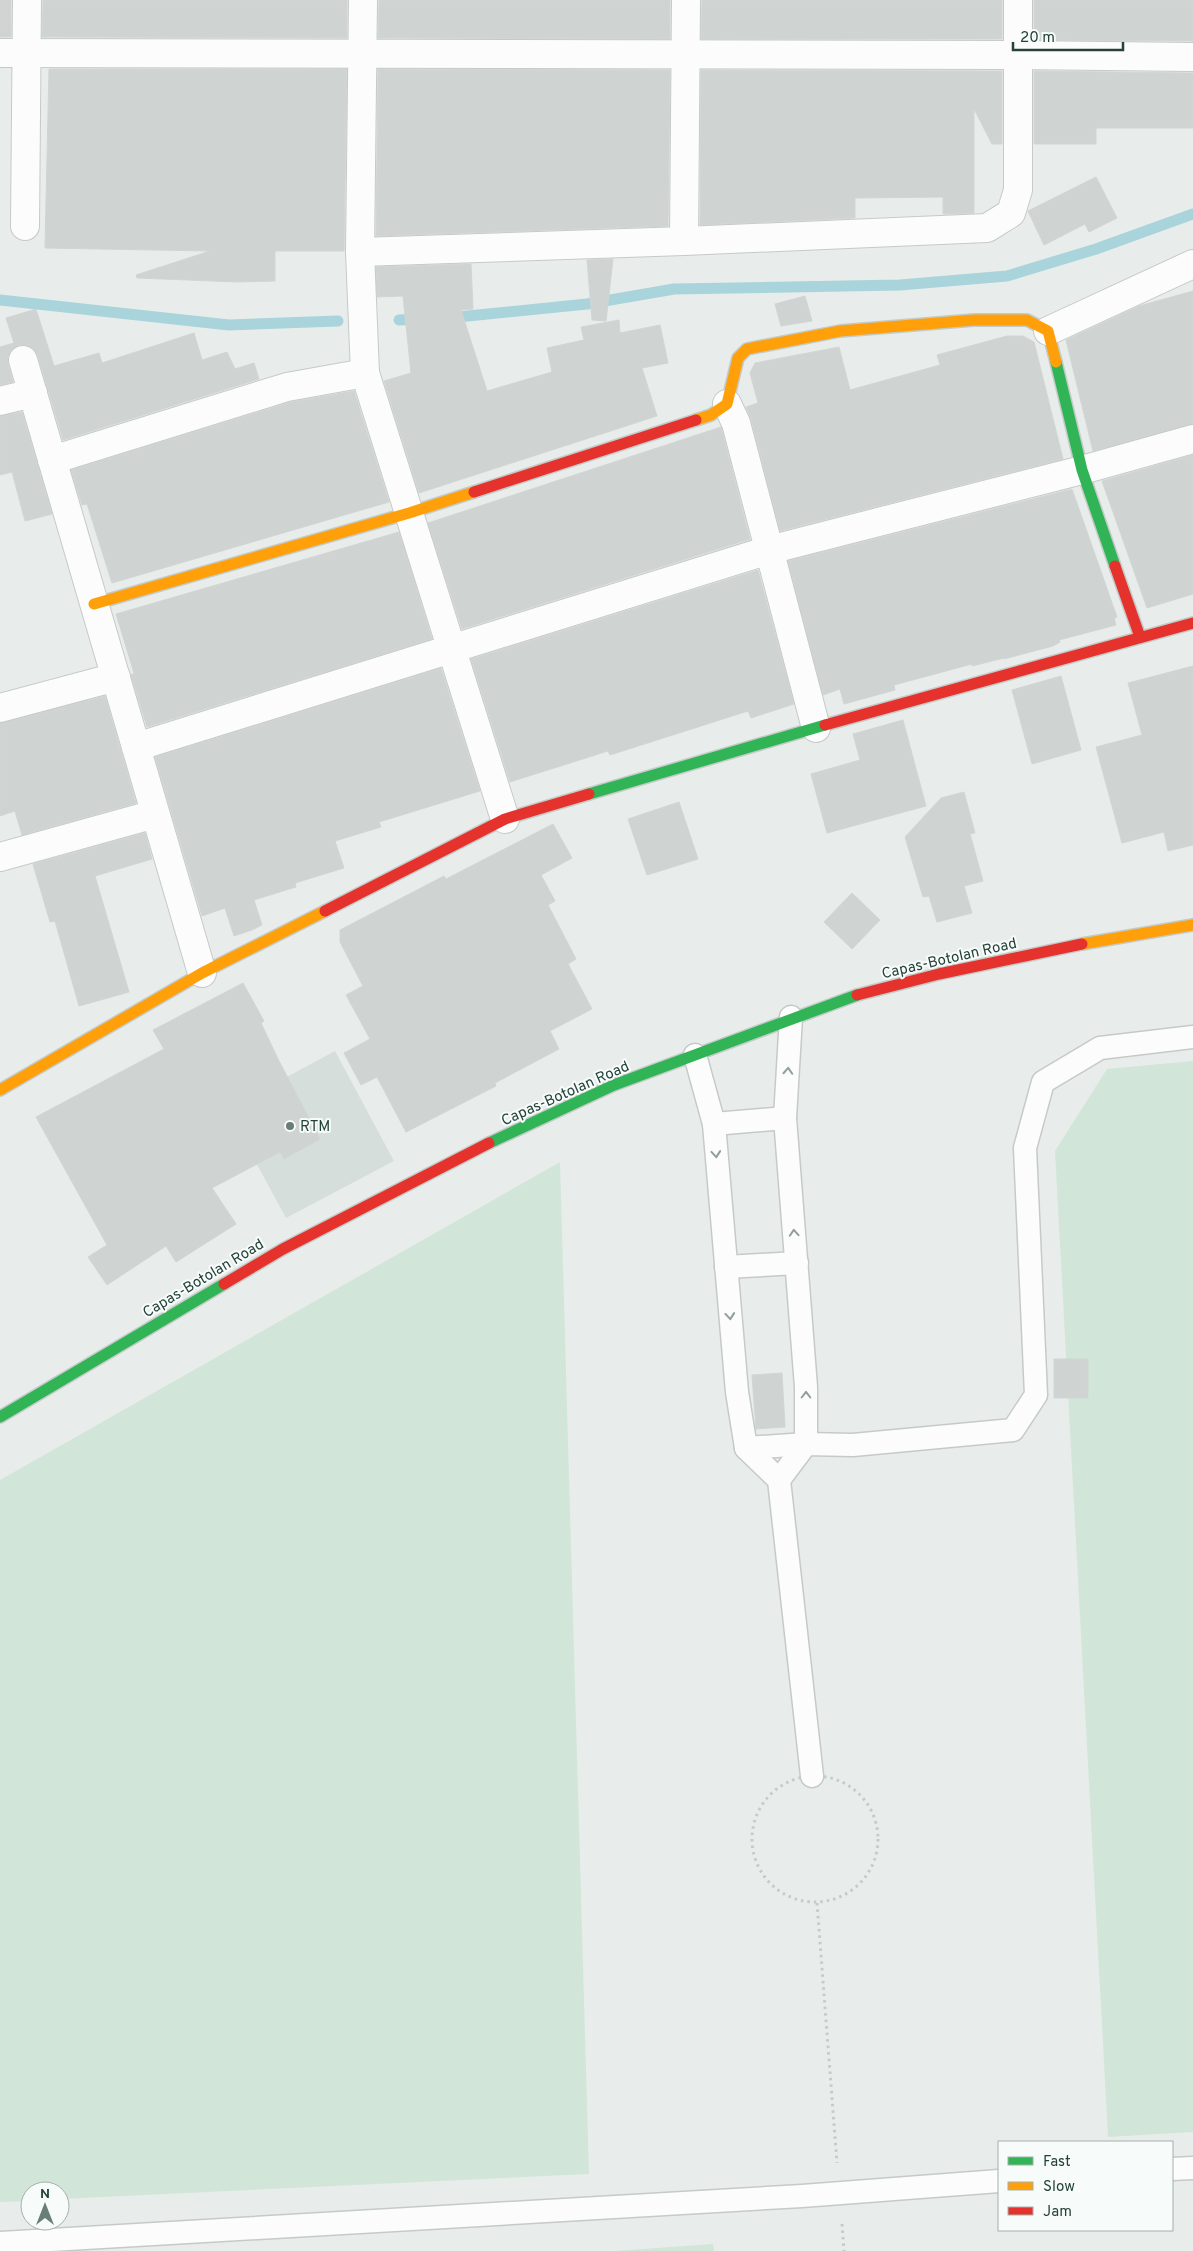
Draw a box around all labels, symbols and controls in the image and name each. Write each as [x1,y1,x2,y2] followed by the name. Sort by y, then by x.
[1013,20,1123,52] scale bar
[1020,29,1055,48] text: 20 m
[880,935,1019,984] street label: Capas-Botolan Road
[499,1058,633,1131] street label: Capas-Botolan Road
[782,1067,793,1075] one-way arrow
[300,1118,330,1137] place label: RTM
[284,1120,296,1132] marker: RTM
[710,1150,721,1158] one-way arrow
[789,1229,800,1237] one-way arrow
[140,1236,268,1323] street label: Capas-Botolan Road
[725,1312,736,1320] one-way arrow
[801,1391,811,1399] one-way arrow
[998,2141,1173,2231] legend
[1043,2153,1071,2172] text: Fast
[1043,2178,1075,2197] text: Slow
[20,2181,70,2231] north arrow
[40,2186,50,2203] text: N
[1043,2203,1072,2222] text: Jam

